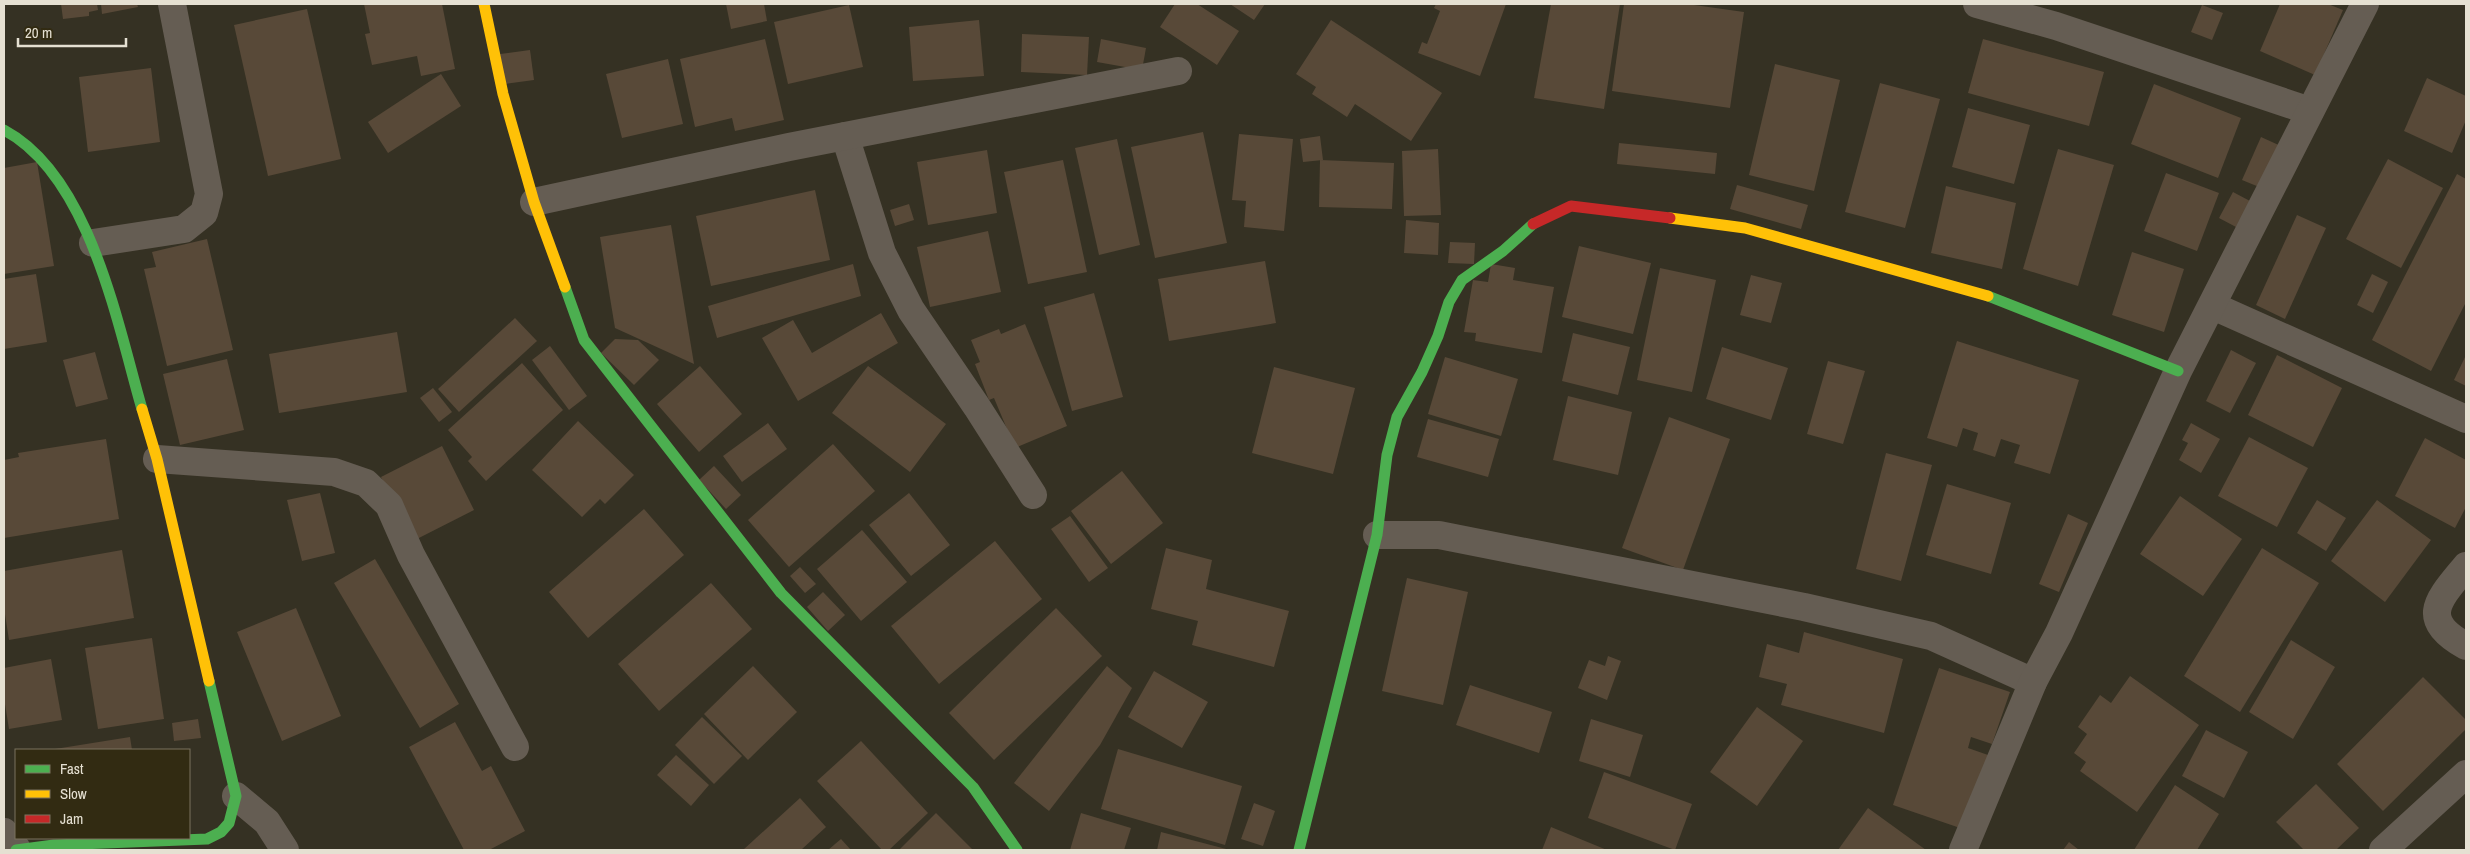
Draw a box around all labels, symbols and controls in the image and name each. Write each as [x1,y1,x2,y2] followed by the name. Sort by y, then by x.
[18,15,125,47] scale bar
[25,22,52,43] text: 20 m
[15,749,190,839] legend
[60,758,84,779] text: Fast
[60,783,87,804] text: Slow
[60,808,83,829] text: Jam

